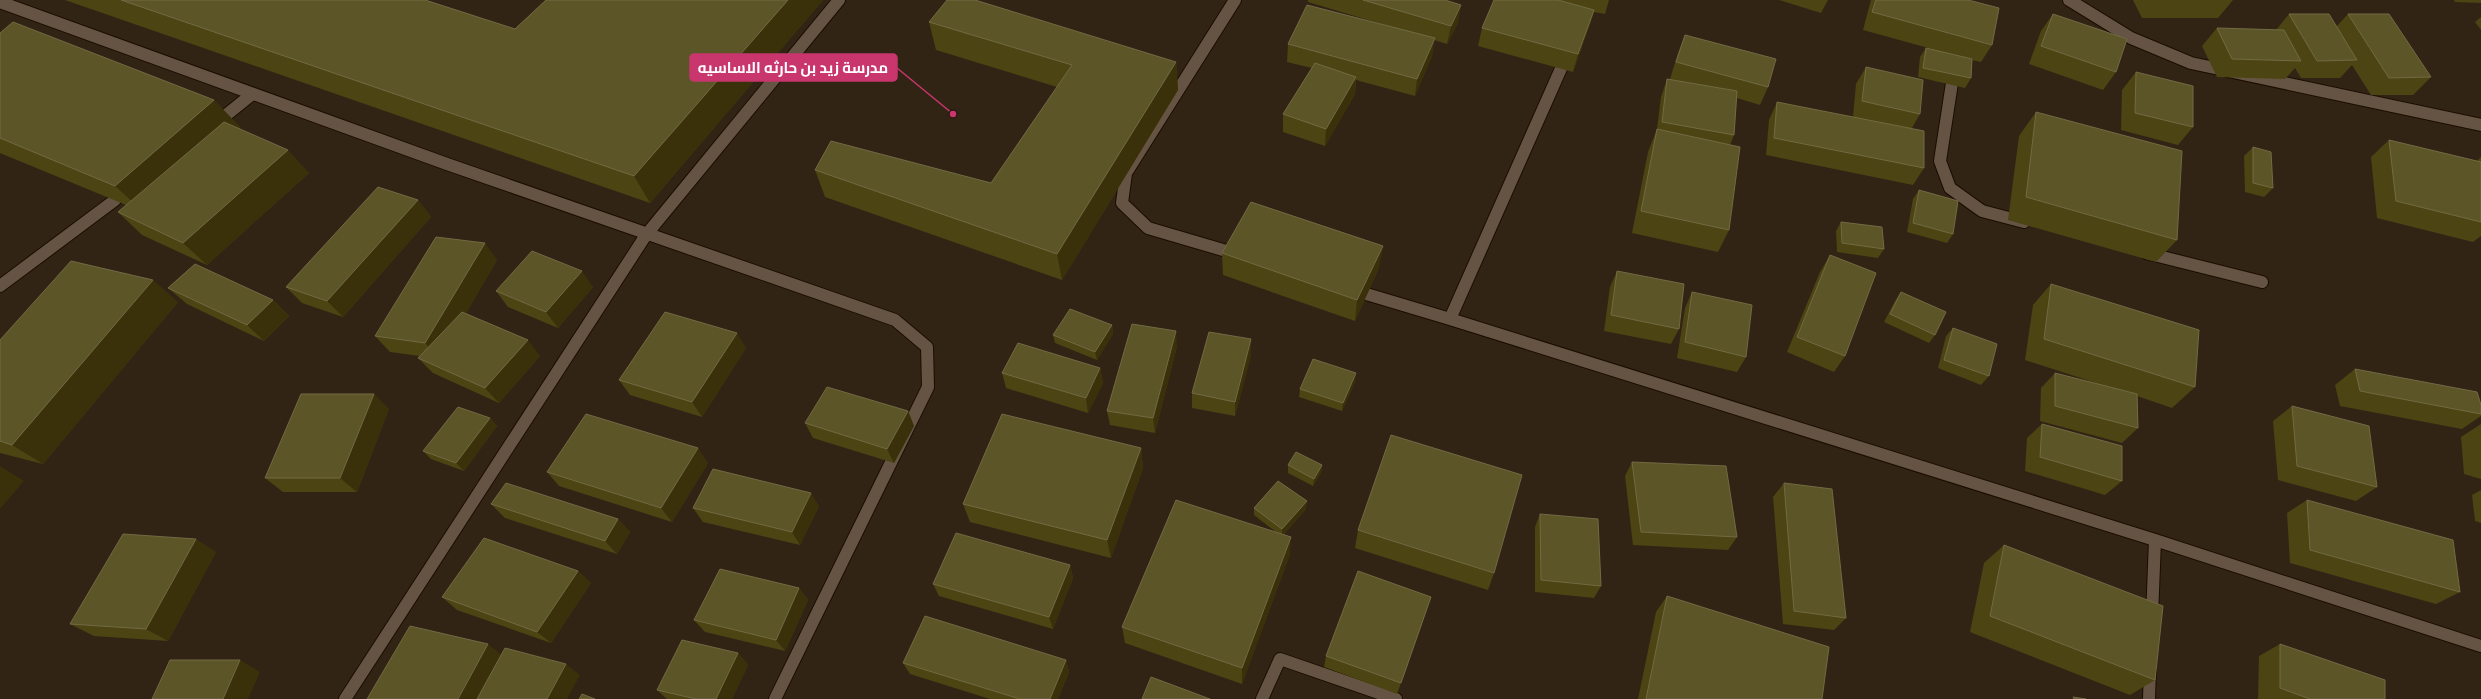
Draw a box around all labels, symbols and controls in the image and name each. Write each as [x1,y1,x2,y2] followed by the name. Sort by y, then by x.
[698,53,888,82] text: مدرسة زيد بن حارثه الاساسيه
[690,54,897,81] callout: مدرسة زيد بن حارثه الاساسيه

